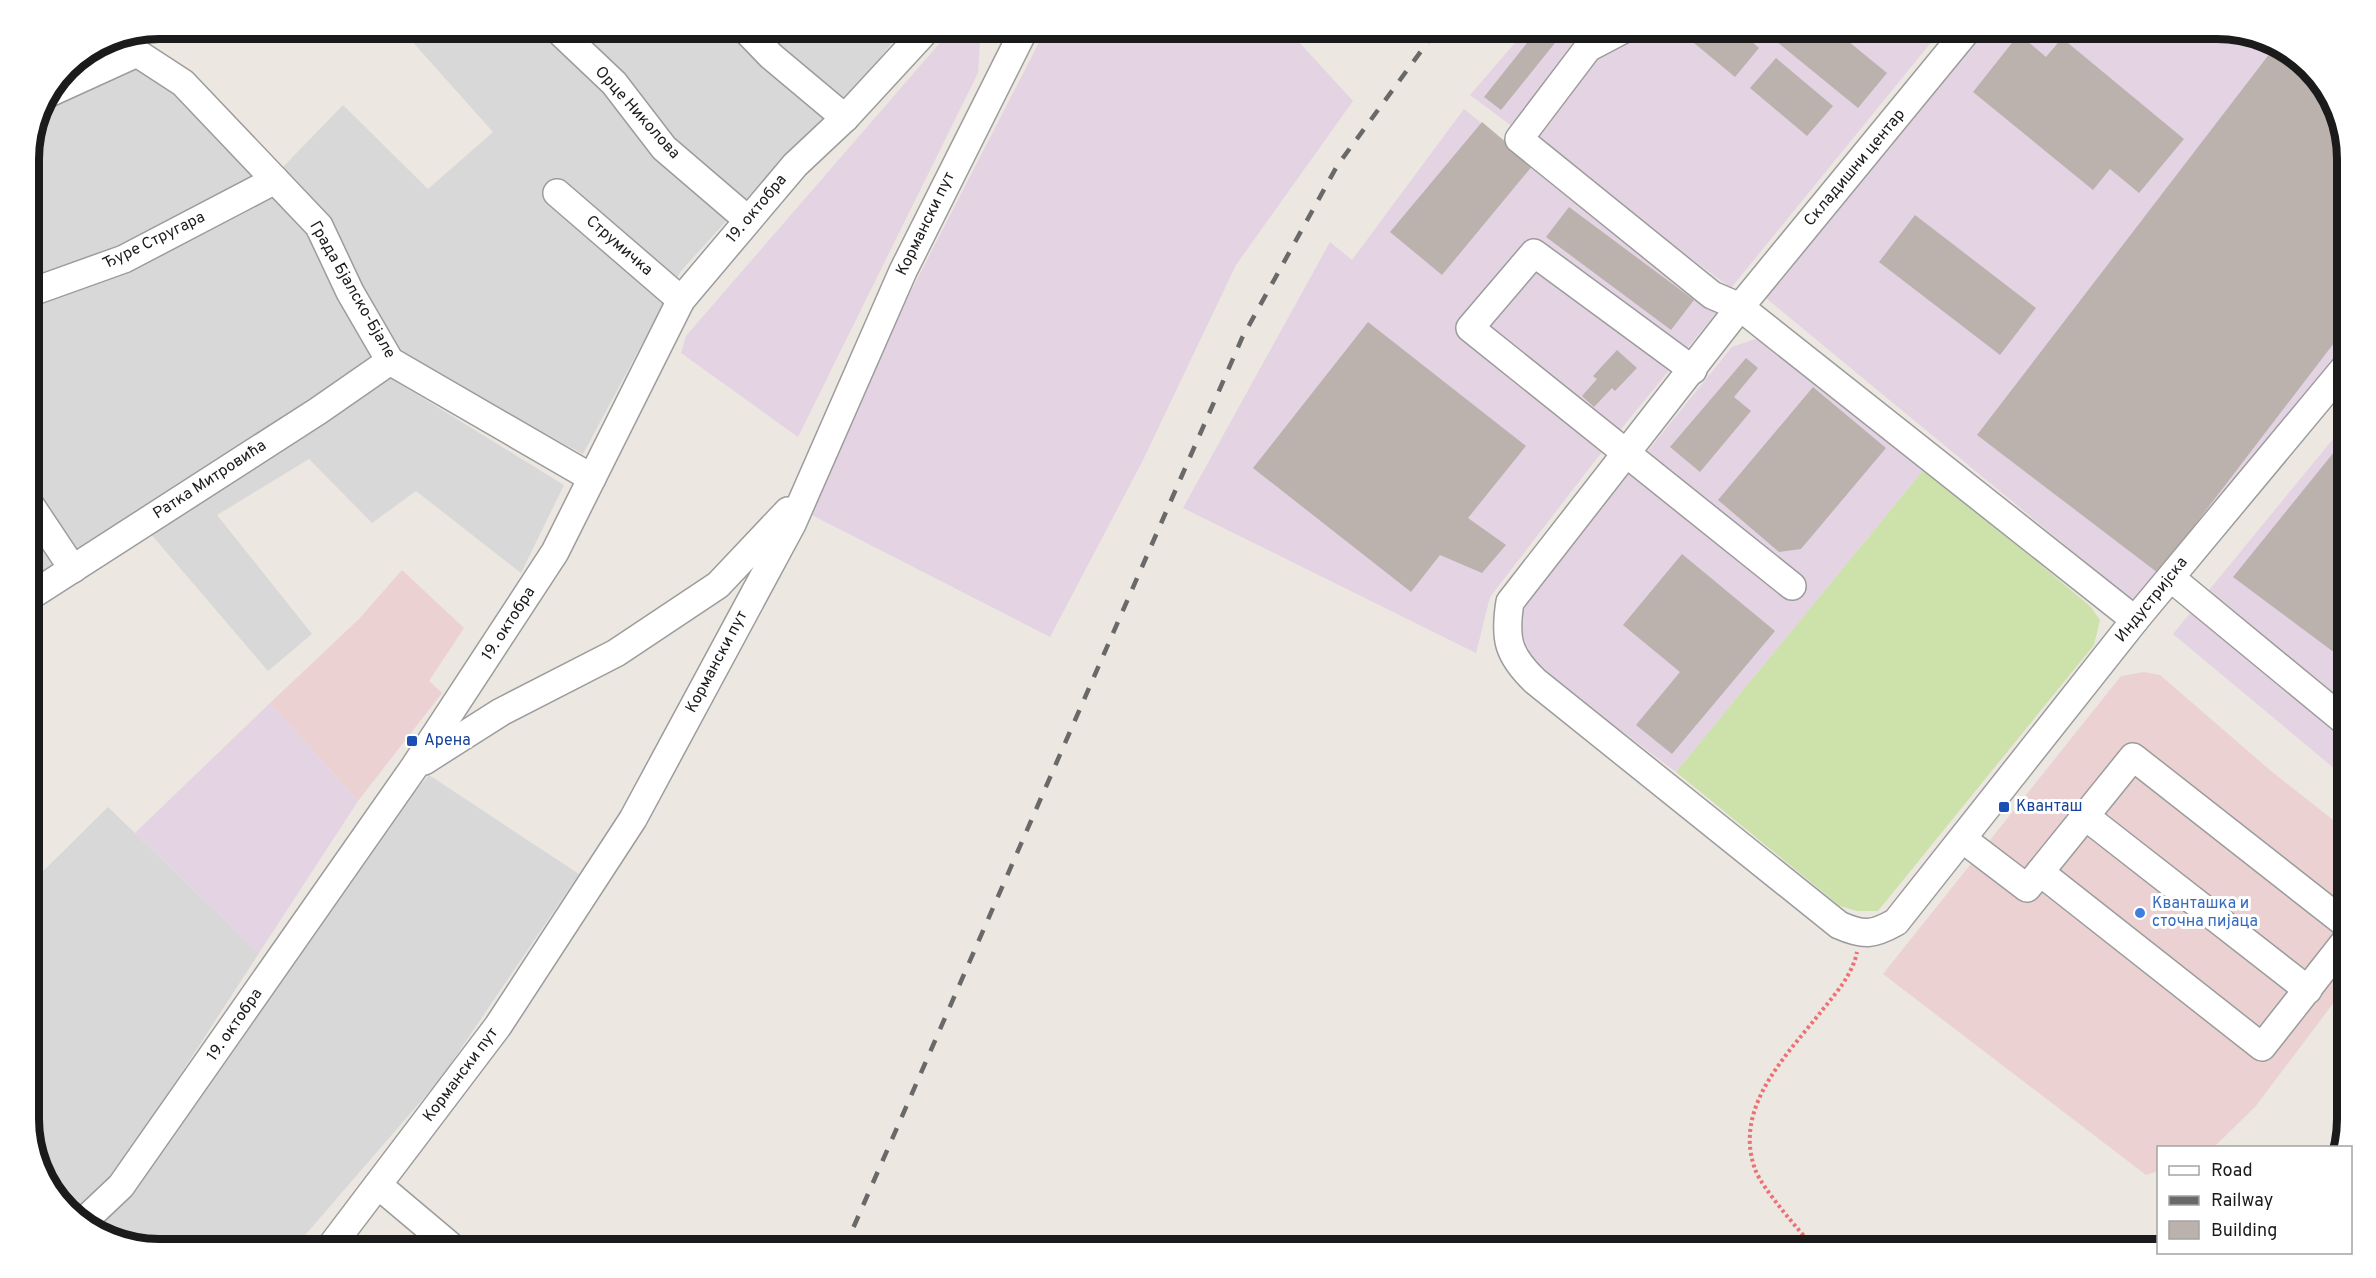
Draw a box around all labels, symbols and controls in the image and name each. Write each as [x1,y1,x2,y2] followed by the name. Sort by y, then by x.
[590,62,684,164] street label: Орце Николова
[1800,105,1910,231] street label: Складишни центар
[892,169,960,279] street label: Кормански пут
[722,170,792,248] street label: 19. октобра
[99,208,209,274] street label: Ђуре Стругара
[581,211,657,281] street label: Струмичка
[305,218,399,362] street label: Града Бјалско-Бјале
[150,436,270,524] street label: Ратка Митровића
[2111,553,2193,647] street label: Индустријска
[478,583,540,665] street label: 19. октобра
[682,607,752,717] street label: Кормански пут
[424,731,471,751] place label: Арена
[405,734,419,748] marker: Арена
[2016,797,2083,817] place label: Кванташ
[1997,800,2011,814] marker: Кванташ
[2152,894,2258,932] place label: Кванташка и сточна пијаца
[2133,906,2147,920] marker: Кванташка и сточна пијаца
[203,985,267,1065] street label: 19. октобра
[419,1024,503,1126] street label: Кормански пут
[2157,1146,2352,1254] legend
[2211,1160,2253,1183] text: Road
[2211,1190,2273,1213] text: Railway
[2211,1220,2277,1243] text: Building

